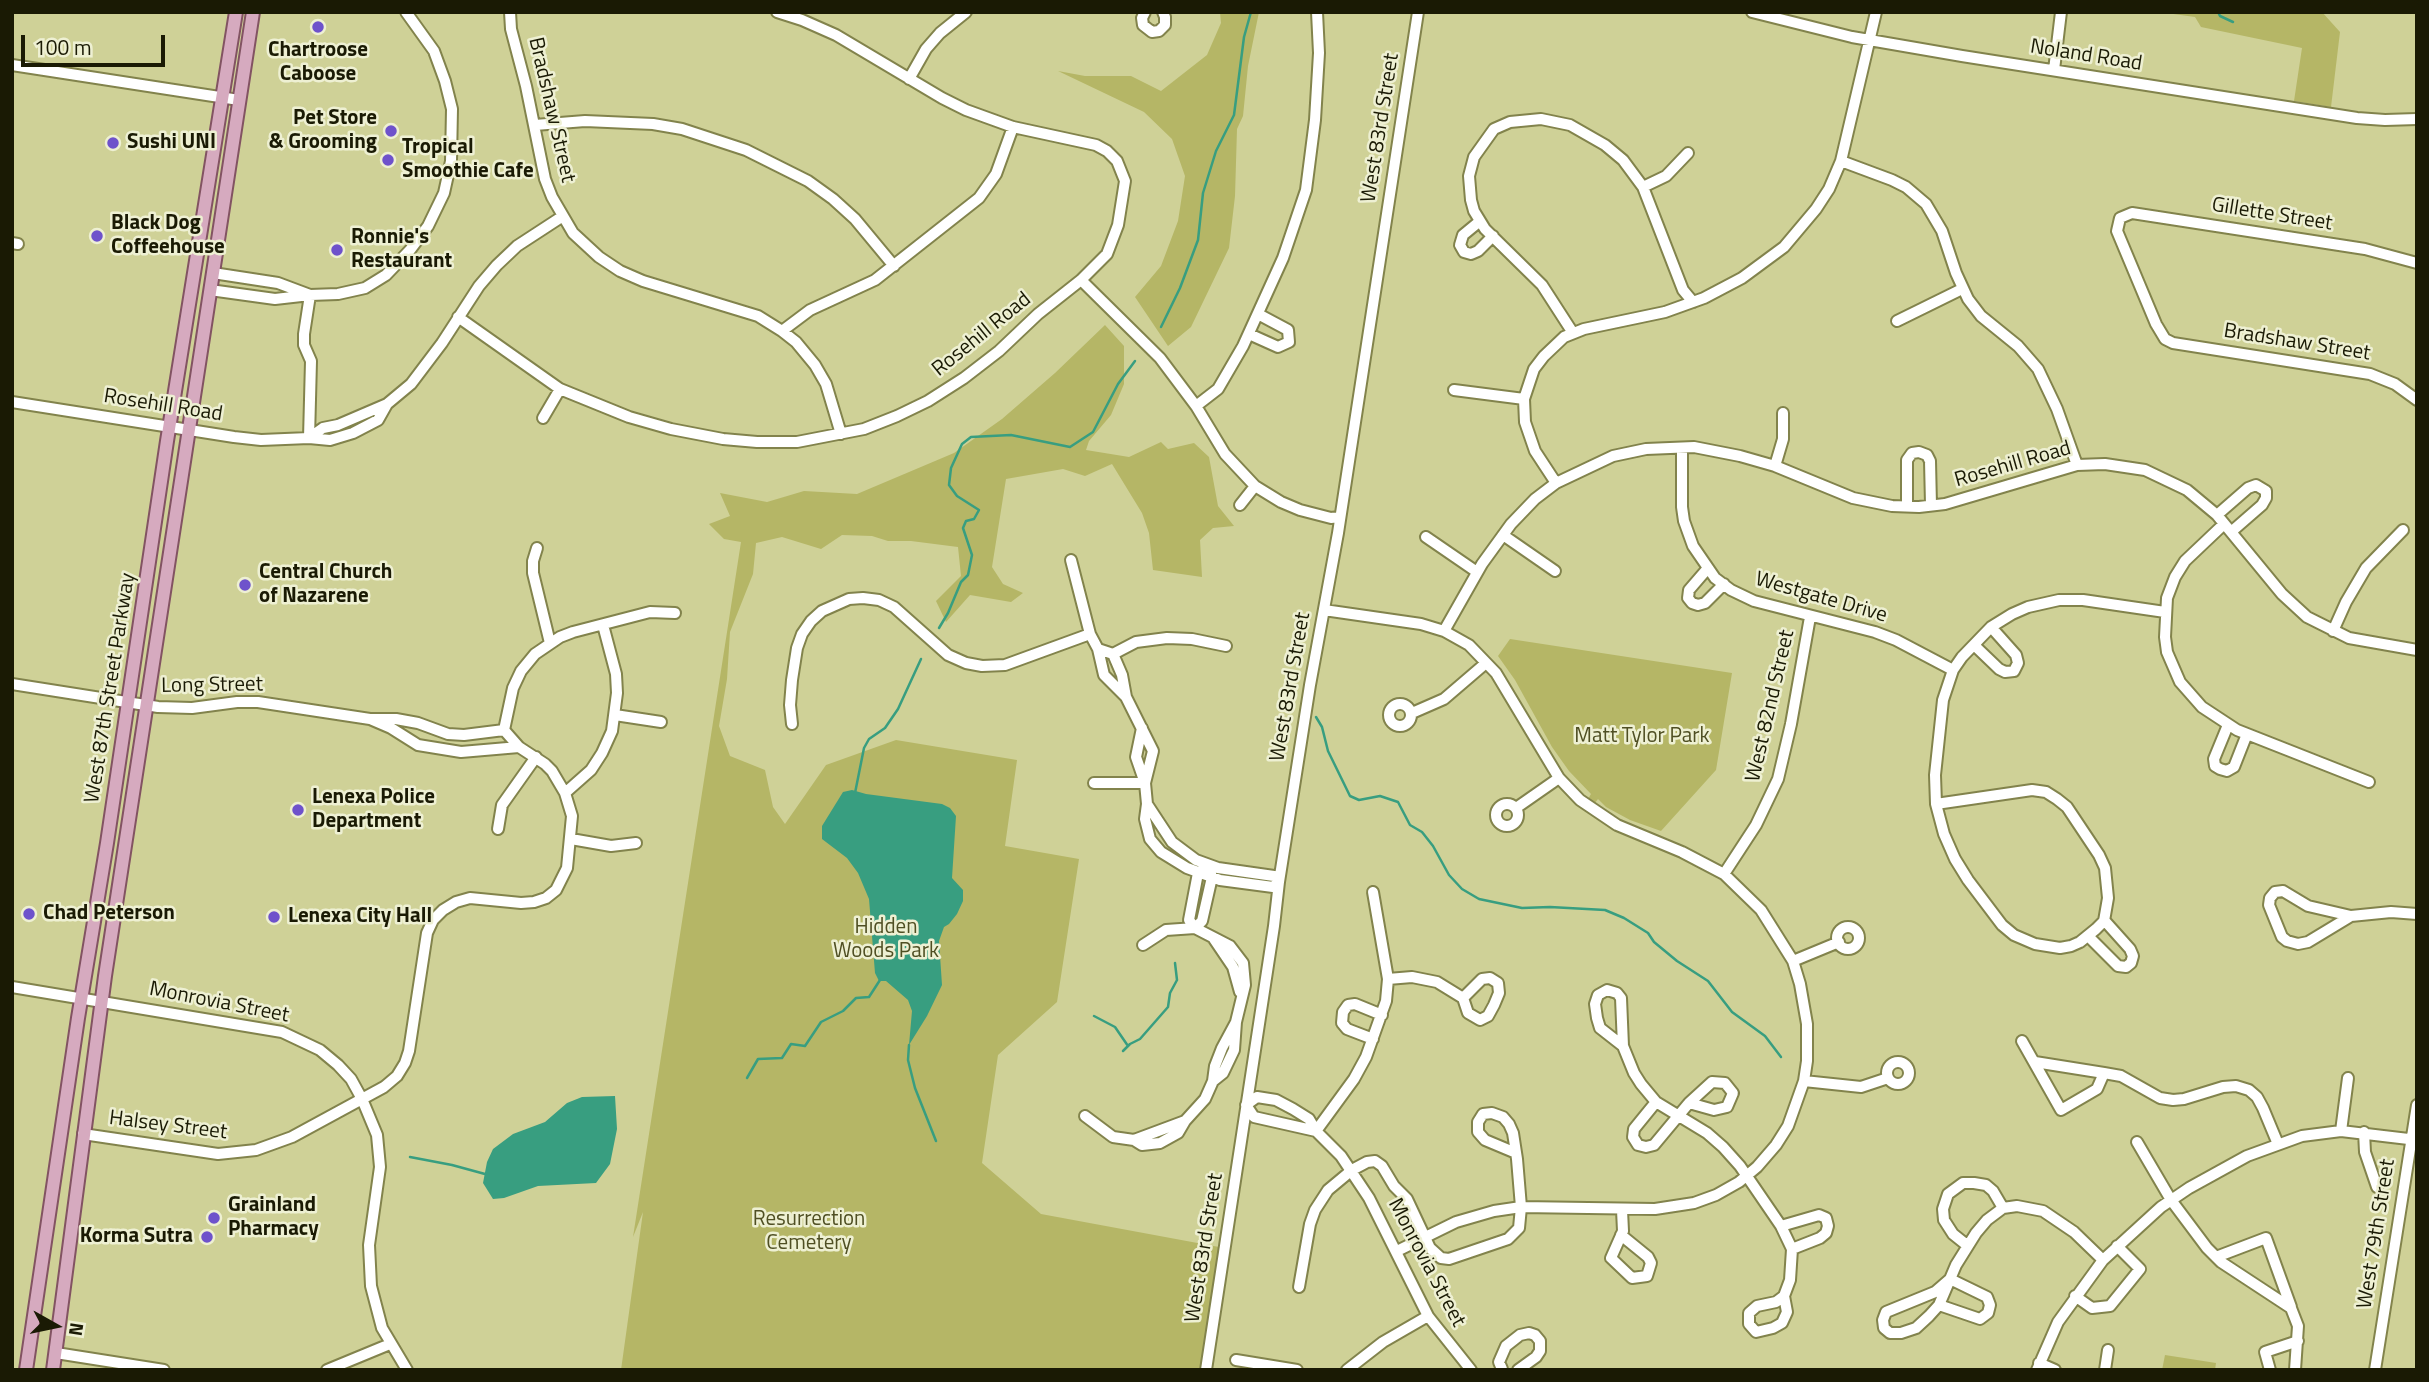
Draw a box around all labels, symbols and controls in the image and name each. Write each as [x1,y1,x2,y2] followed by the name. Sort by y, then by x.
[310,19,326,35] marker: Chartroose Caboose
[24,21,168,65] scale bar
[34,31,91,63] text: 100 m
[522,35,580,185] street label: Bradshaw Street
[2028,35,2144,77] street label: Noland Road
[268,38,368,88] place label: Chartroose Caboose
[1357,51,1405,205] street label: West 83rd Street
[269,106,377,156] place label: Pet Store & Grooming
[383,123,399,139] marker: Pet Store & Grooming
[127,130,216,156] place label: Sushi UNI
[105,135,121,151] marker: Sushi UNI
[402,135,534,185] place label: Tropical Smoothie Cafe
[380,152,396,168] marker: Tropical Smoothie Cafe
[2210,193,2334,237] street label: Gillette Street
[111,211,225,261] place label: Black Dog Coffeehouse
[351,225,452,275] place label: Ronnie's Restaurant
[89,228,105,244] marker: Black Dog Coffeehouse
[329,242,345,258] marker: Ronnie's Restaurant
[927,287,1037,383] street label: Rosehill Road
[2222,319,2372,367] street label: Bradshaw Street
[102,384,224,428] street label: Rosehill Road
[1952,436,2074,494] street label: Rosehill Road
[259,560,392,610] place label: Central Church of Nazarene
[1752,567,1890,629] street label: Westgate Drive
[80,571,142,805] street label: West 87th Street Parkway
[237,577,253,593] marker: Central Church of Nazarene
[1265,610,1317,764] street label: West 83rd Street
[1741,628,1801,784] street label: West 82nd Street
[161,673,263,699] street label: Long Street
[1574,724,1710,750] park label: Matt Tylor Park
[312,785,435,835] place label: Lenexa Police Department
[290,802,306,818] marker: Lenexa Police Department
[43,901,175,927] place label: Chad Peterson
[288,904,432,930] place label: Lenexa City Hall
[21,906,37,922] marker: Chad Peterson
[266,909,282,925] marker: Lenexa City Hall
[833,915,939,965] park label: Hidden Woods Park
[147,977,291,1029] street label: Monrovia Street
[108,1106,228,1146] street label: Halsey Street
[2353,1157,2401,1311] street label: West 79th Street
[1181,1171,1229,1325] street label: West 83rd Street
[228,1193,319,1243] place label: Grainland Pharmacy
[1382,1194,1470,1332] street label: Monrovia Street
[753,1207,865,1257] park label: Resurrection Cemetery
[206,1210,222,1226] marker: Grainland Pharmacy
[80,1224,193,1250] place label: Korma Sutra
[199,1229,215,1245] marker: Korma Sutra
[21,1291,91,1361] north arrow
[62,1321,93,1338] text: N

